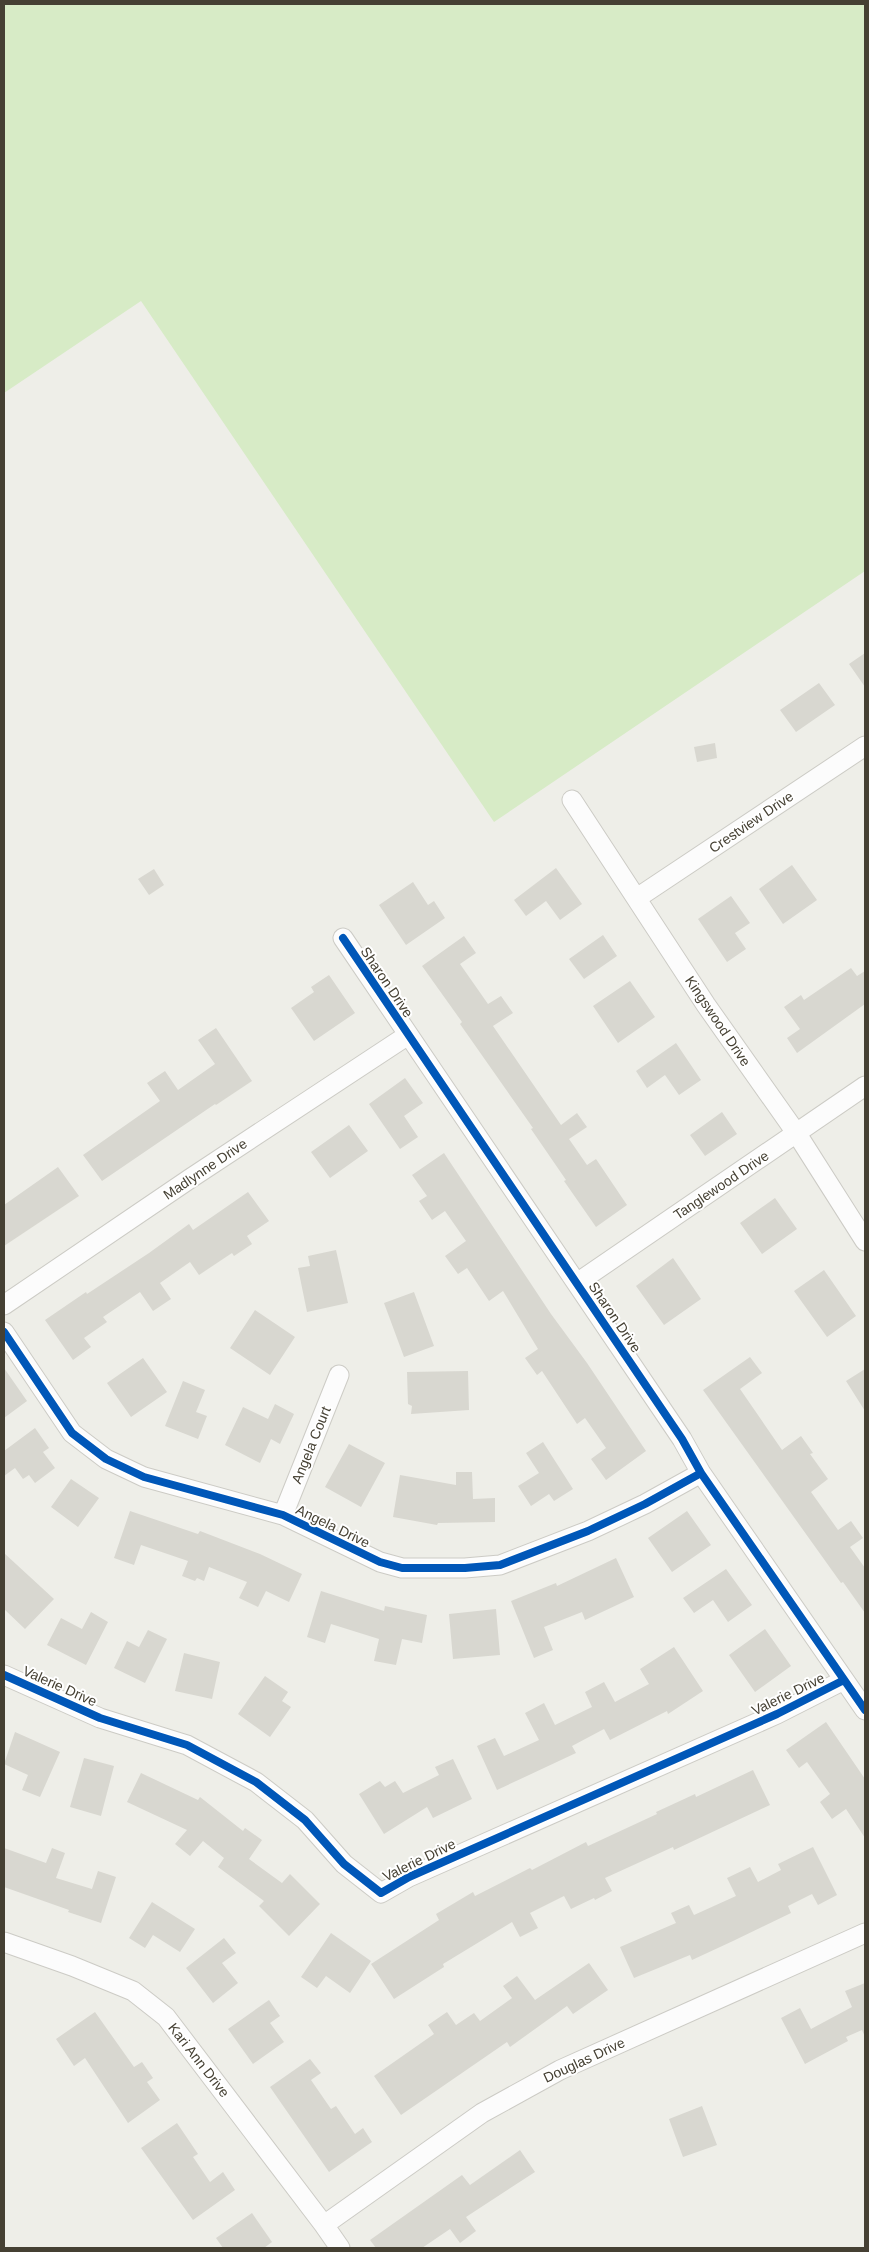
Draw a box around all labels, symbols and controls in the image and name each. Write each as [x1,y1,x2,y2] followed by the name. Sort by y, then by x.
[706,788,796,856] street label: Crestview Drive
[358,944,417,1021] street label: Sharon Drive
[682,973,754,1069] street label: Kingswood Drive
[160,1135,250,1203] street label: Madlynne Drive
[670,1147,772,1223] street label: Tanglewood Drive
[586,1279,645,1356] street label: Sharon Drive
[288,1404,334,1486] street label: Angela Court
[293,1501,373,1551] street label: Angela Drive
[21,1663,100,1709] street label: Valerie Drive
[749,1669,827,1719] street label: Valerie Drive
[380,1835,458,1885] street label: Valerie Drive
[165,2020,233,2100] street label: Kari Ann Drive
[541,2034,627,2086] street label: Douglas Drive

